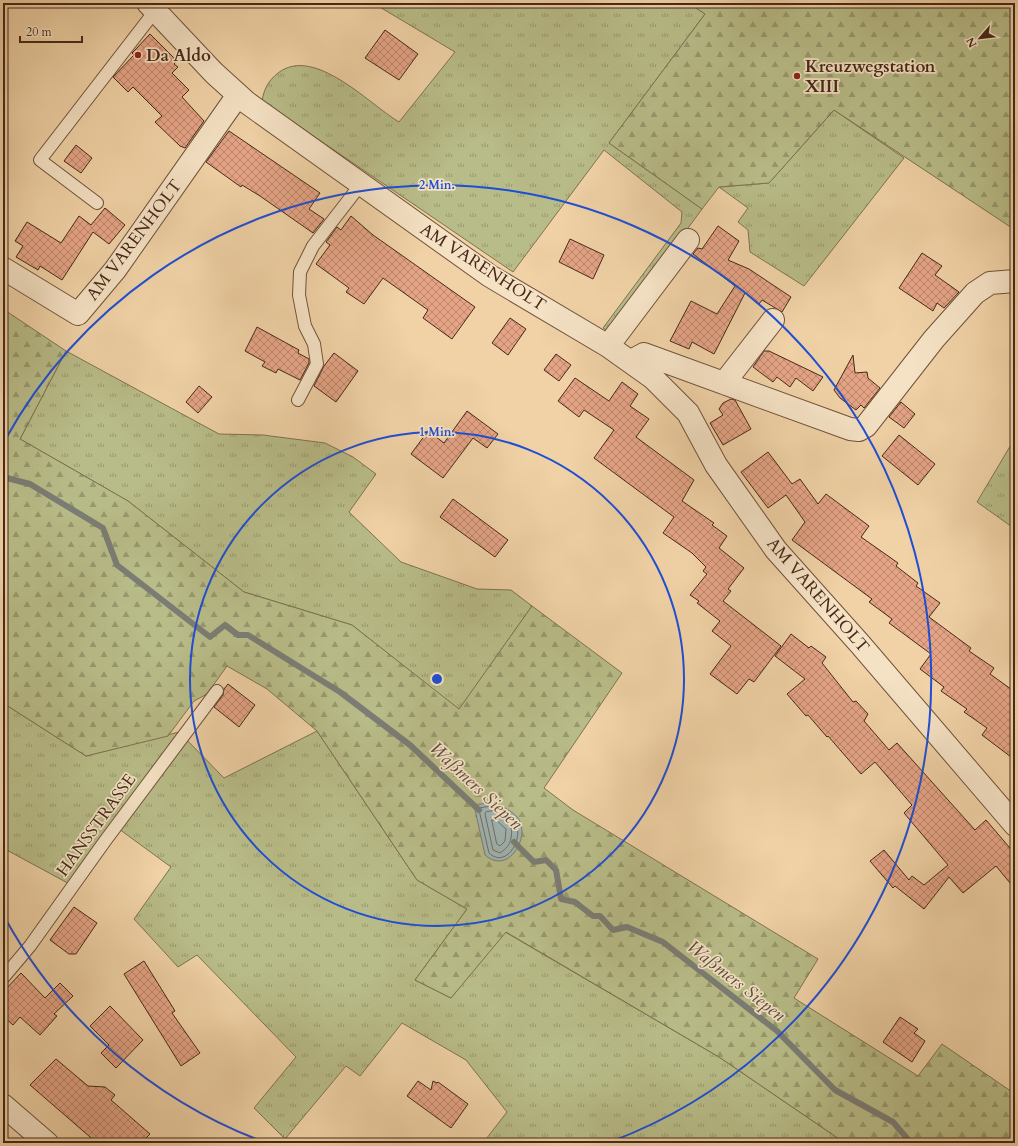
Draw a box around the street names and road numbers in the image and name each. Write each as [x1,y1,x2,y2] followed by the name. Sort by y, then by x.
[81,175,187,305] street label: AM VARENHOLT
[416,218,550,316] street label: AM VARENHOLT
[762,532,874,658] street label: AM VARENHOLT
[51,769,141,881] street label: HANSSTRASSE

